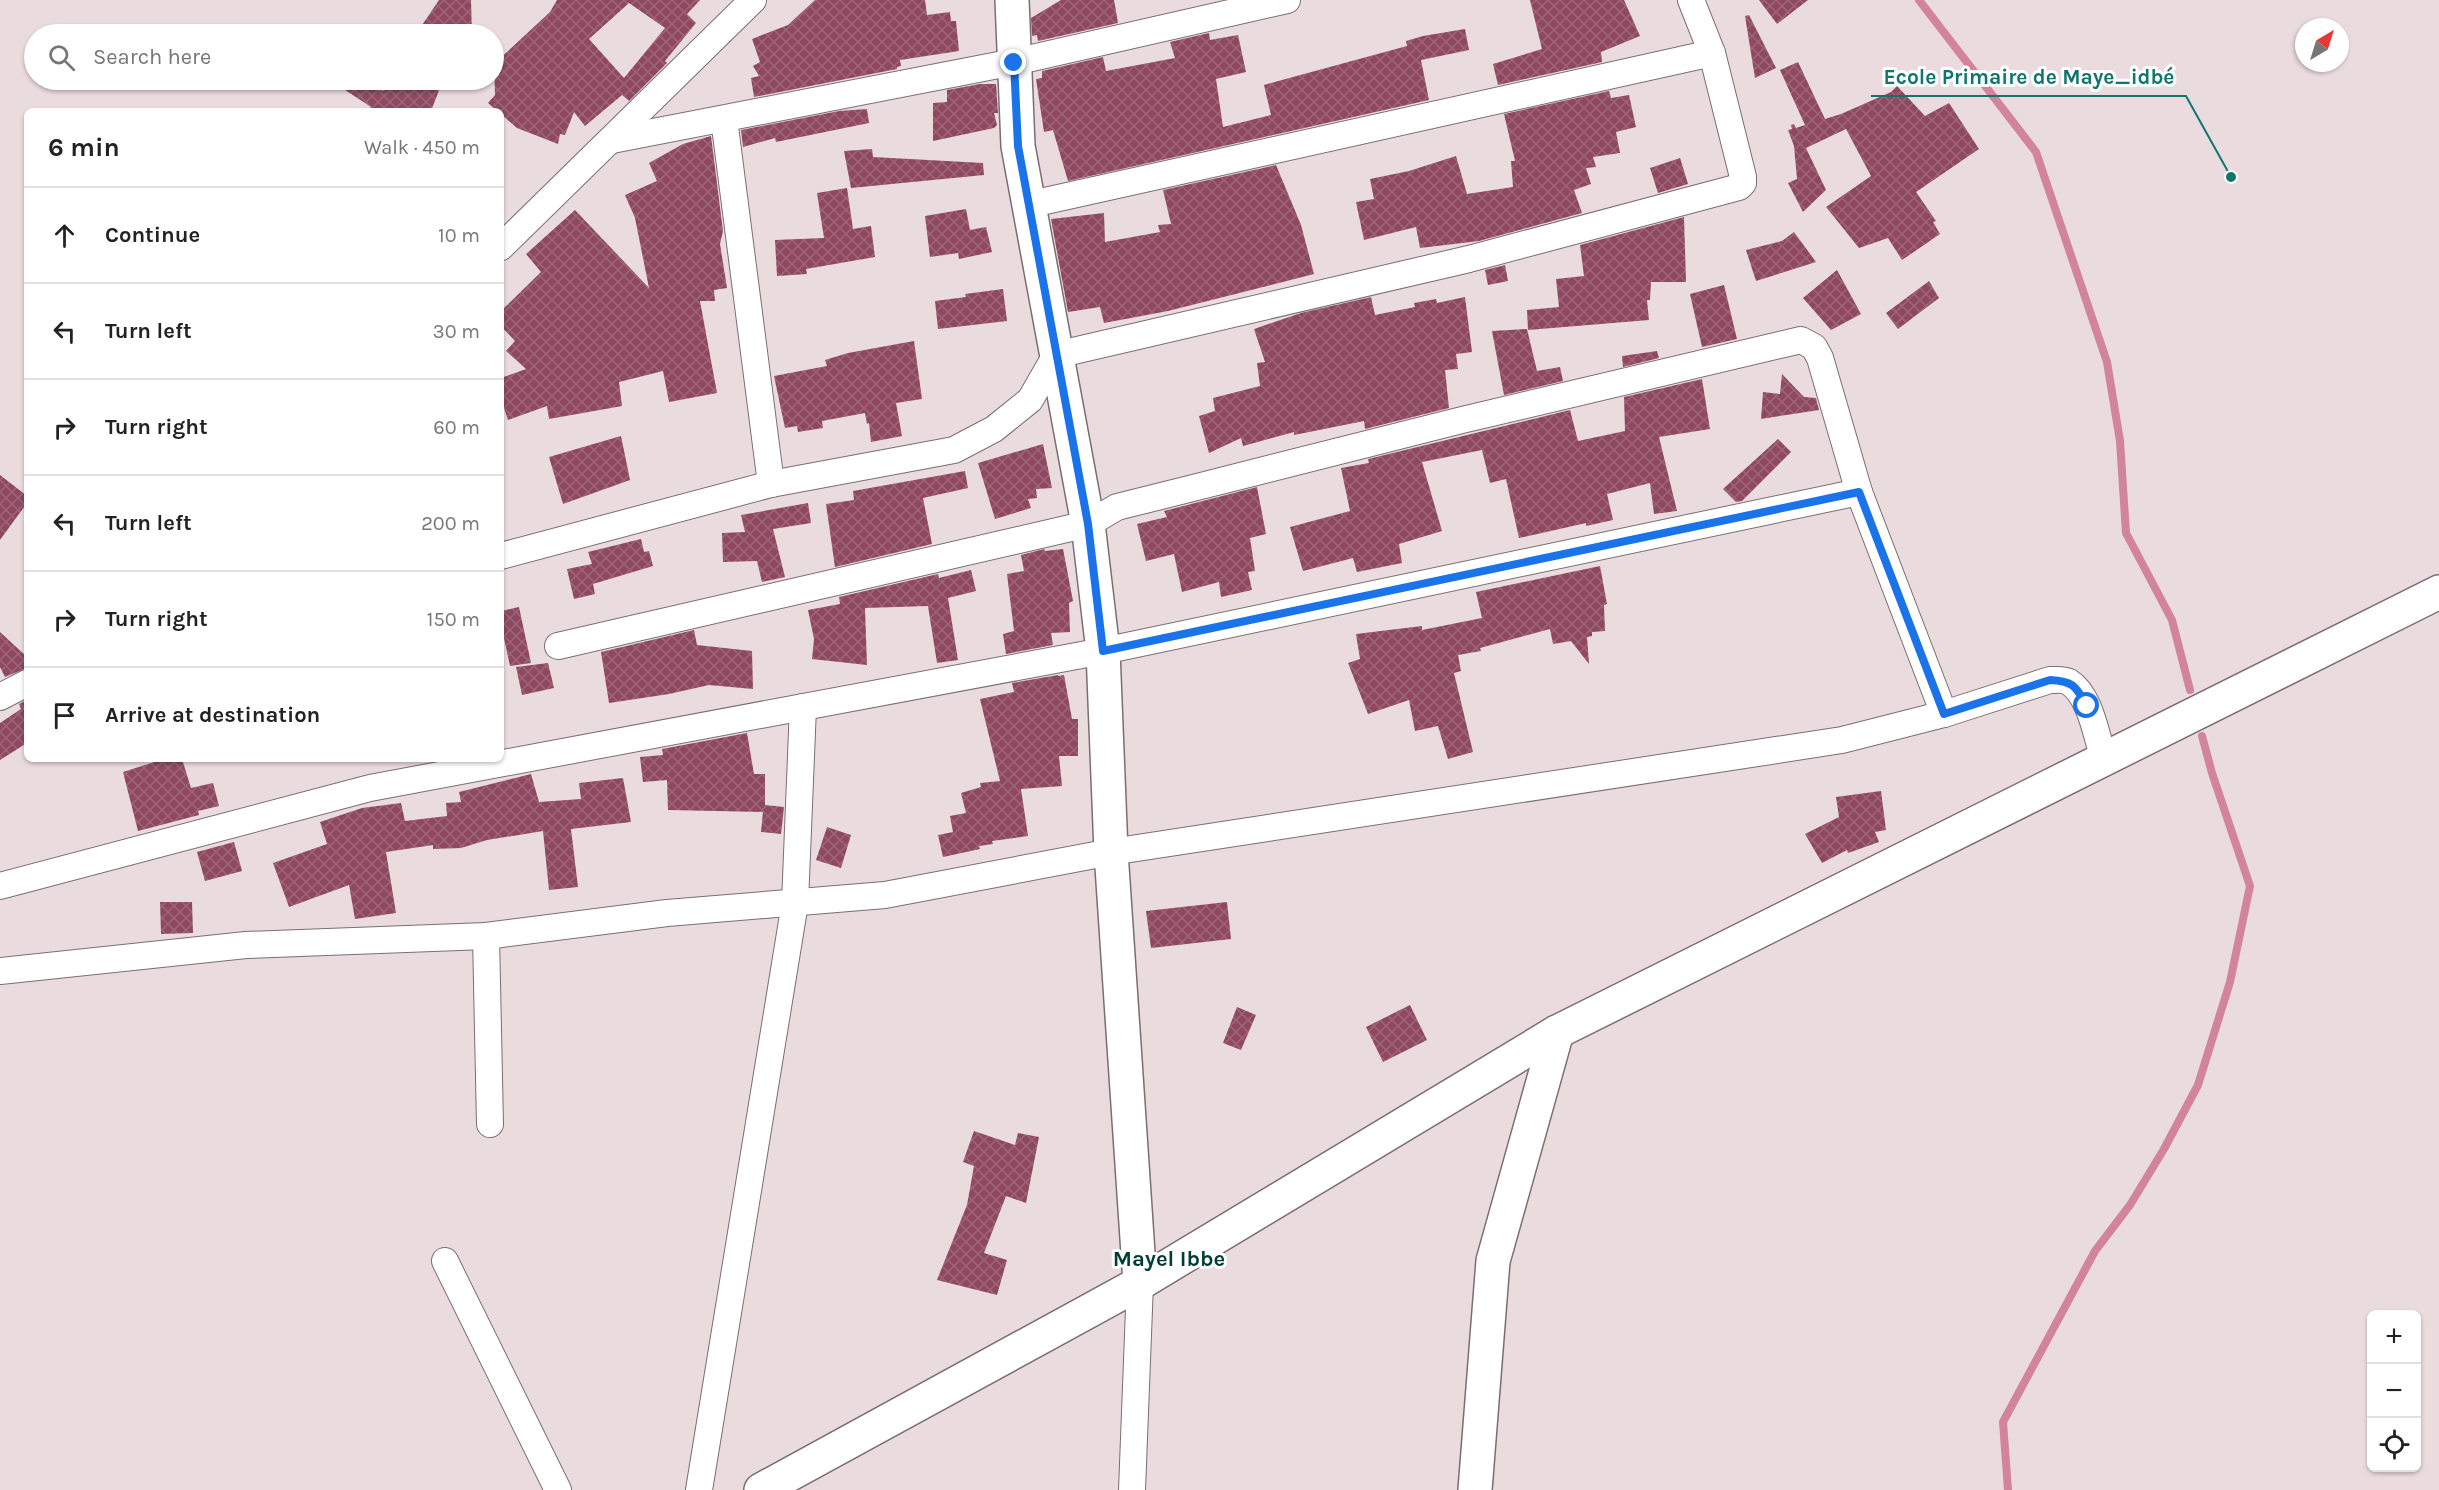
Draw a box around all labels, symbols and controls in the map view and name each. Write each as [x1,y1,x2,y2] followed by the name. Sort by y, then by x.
[2295,18,2349,72] north arrow
[24,24,504,90] search box
[45,41,78,74] icon: search
[93,44,211,70] text: Search here
[1000,49,1026,75] route end
[1871,57,2186,96] callout: Ecole Primaire de Maye_idbé
[1884,65,2174,89] text: Ecole Primaire de Maye_idbé
[48,132,120,163] text: 6 min
[364,136,480,159] text: Walk · 450 m
[48,219,81,252] icon: ahead
[105,222,200,248] text: Continue
[438,224,480,247] text: 10 m
[48,315,81,348] icon: left
[105,318,192,344] text: Turn left
[433,320,480,343] text: 30 m
[48,411,81,444] icon: right
[105,414,208,440] text: Turn right
[433,416,480,439] text: 60 m
[48,507,81,540] icon: left
[105,510,192,536] text: Turn left
[421,512,480,535] text: 200 m
[48,603,81,636] icon: right
[105,606,208,632] text: Turn right
[427,608,480,631] text: 150 m
[2073,692,2099,718] route start
[48,699,81,732] icon: arrive
[105,702,320,728] text: Arrive at destination
[1113,1246,1225,1272] district label: Mayel Ibbe
[2367,1310,2421,1472] map controls
[2367,1310,2421,1364] button: +
[2367,1364,2421,1418] button: −
[2367,1418,2421,1472] button: locate

